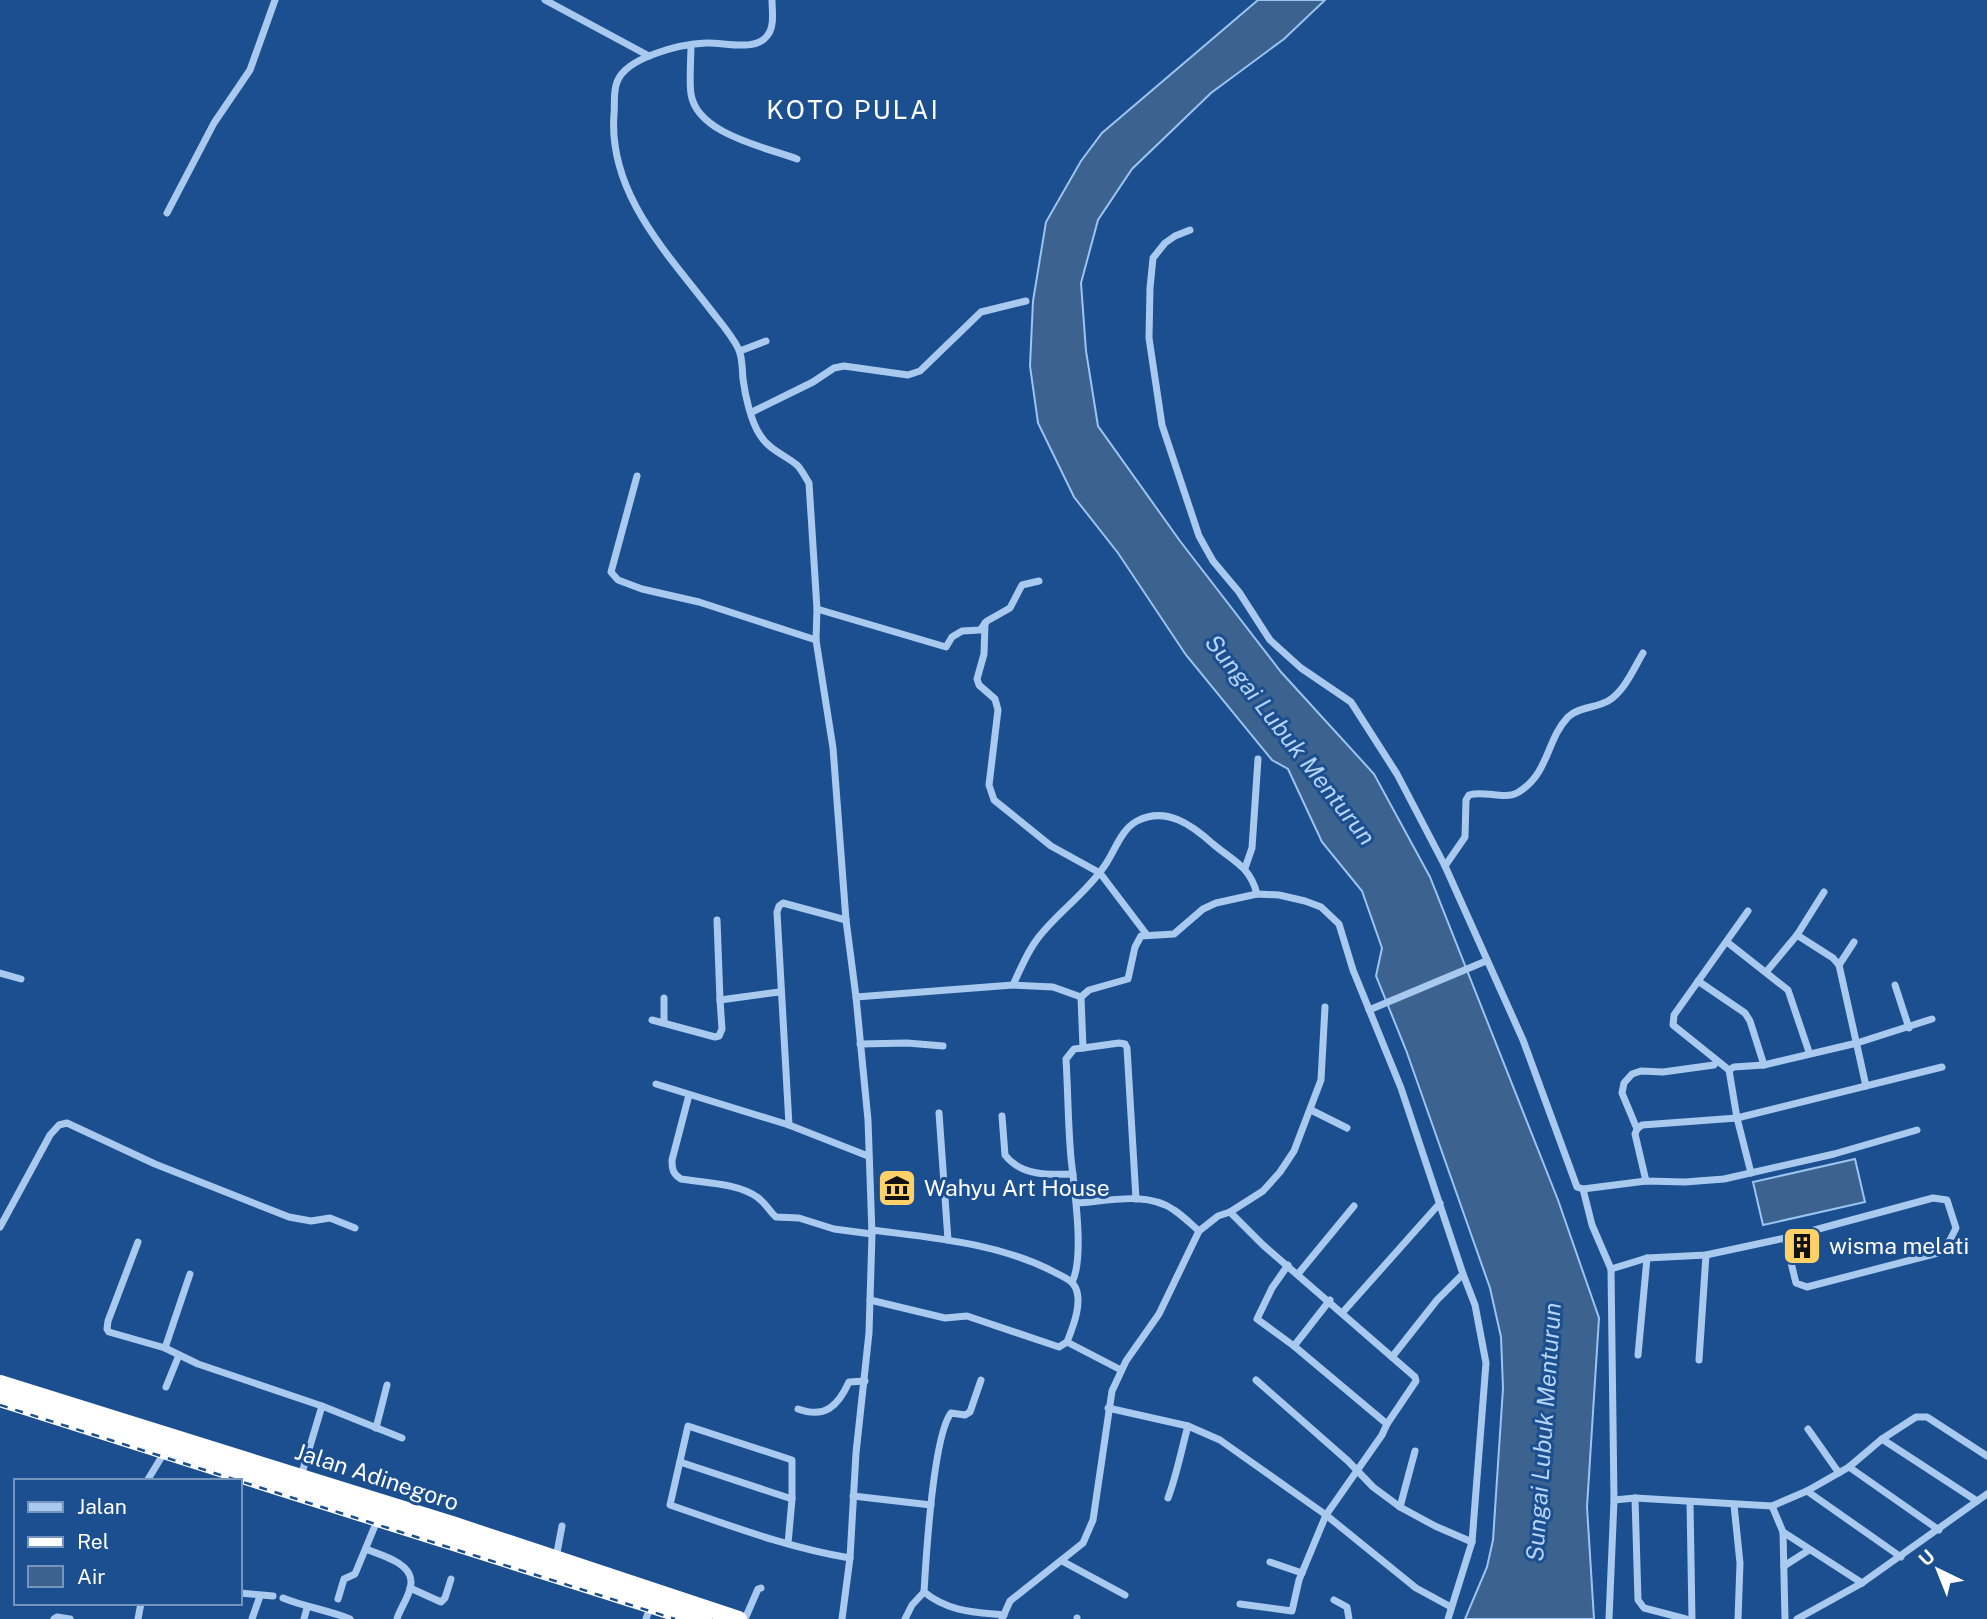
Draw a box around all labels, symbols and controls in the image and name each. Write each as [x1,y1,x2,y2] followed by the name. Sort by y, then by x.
[766,94,940,125] district label: KOTO PULAI
[1200,629,1382,850] water label: Sungai Lubuk Menturun
[876,1167,918,1209] museum icon: Wahyu Art House
[924,1174,1110,1201] place label: Wahyu Art House
[1781,1225,1823,1267] building icon: wisma melati
[1829,1232,1969,1259] place label: wisma melati
[1520,1302,1566,1562] water label: Sungai Lubuk Menturun
[292,1437,463,1516] street label: Jalan Adinegoro
[14,1479,242,1605] legend
[77,1494,127,1519] text: Jalan
[77,1529,109,1554] text: Rel
[1903,1535,1973,1605] north arrow
[1914,1545,1939,1570] text: U
[77,1564,105,1589] text: Air

